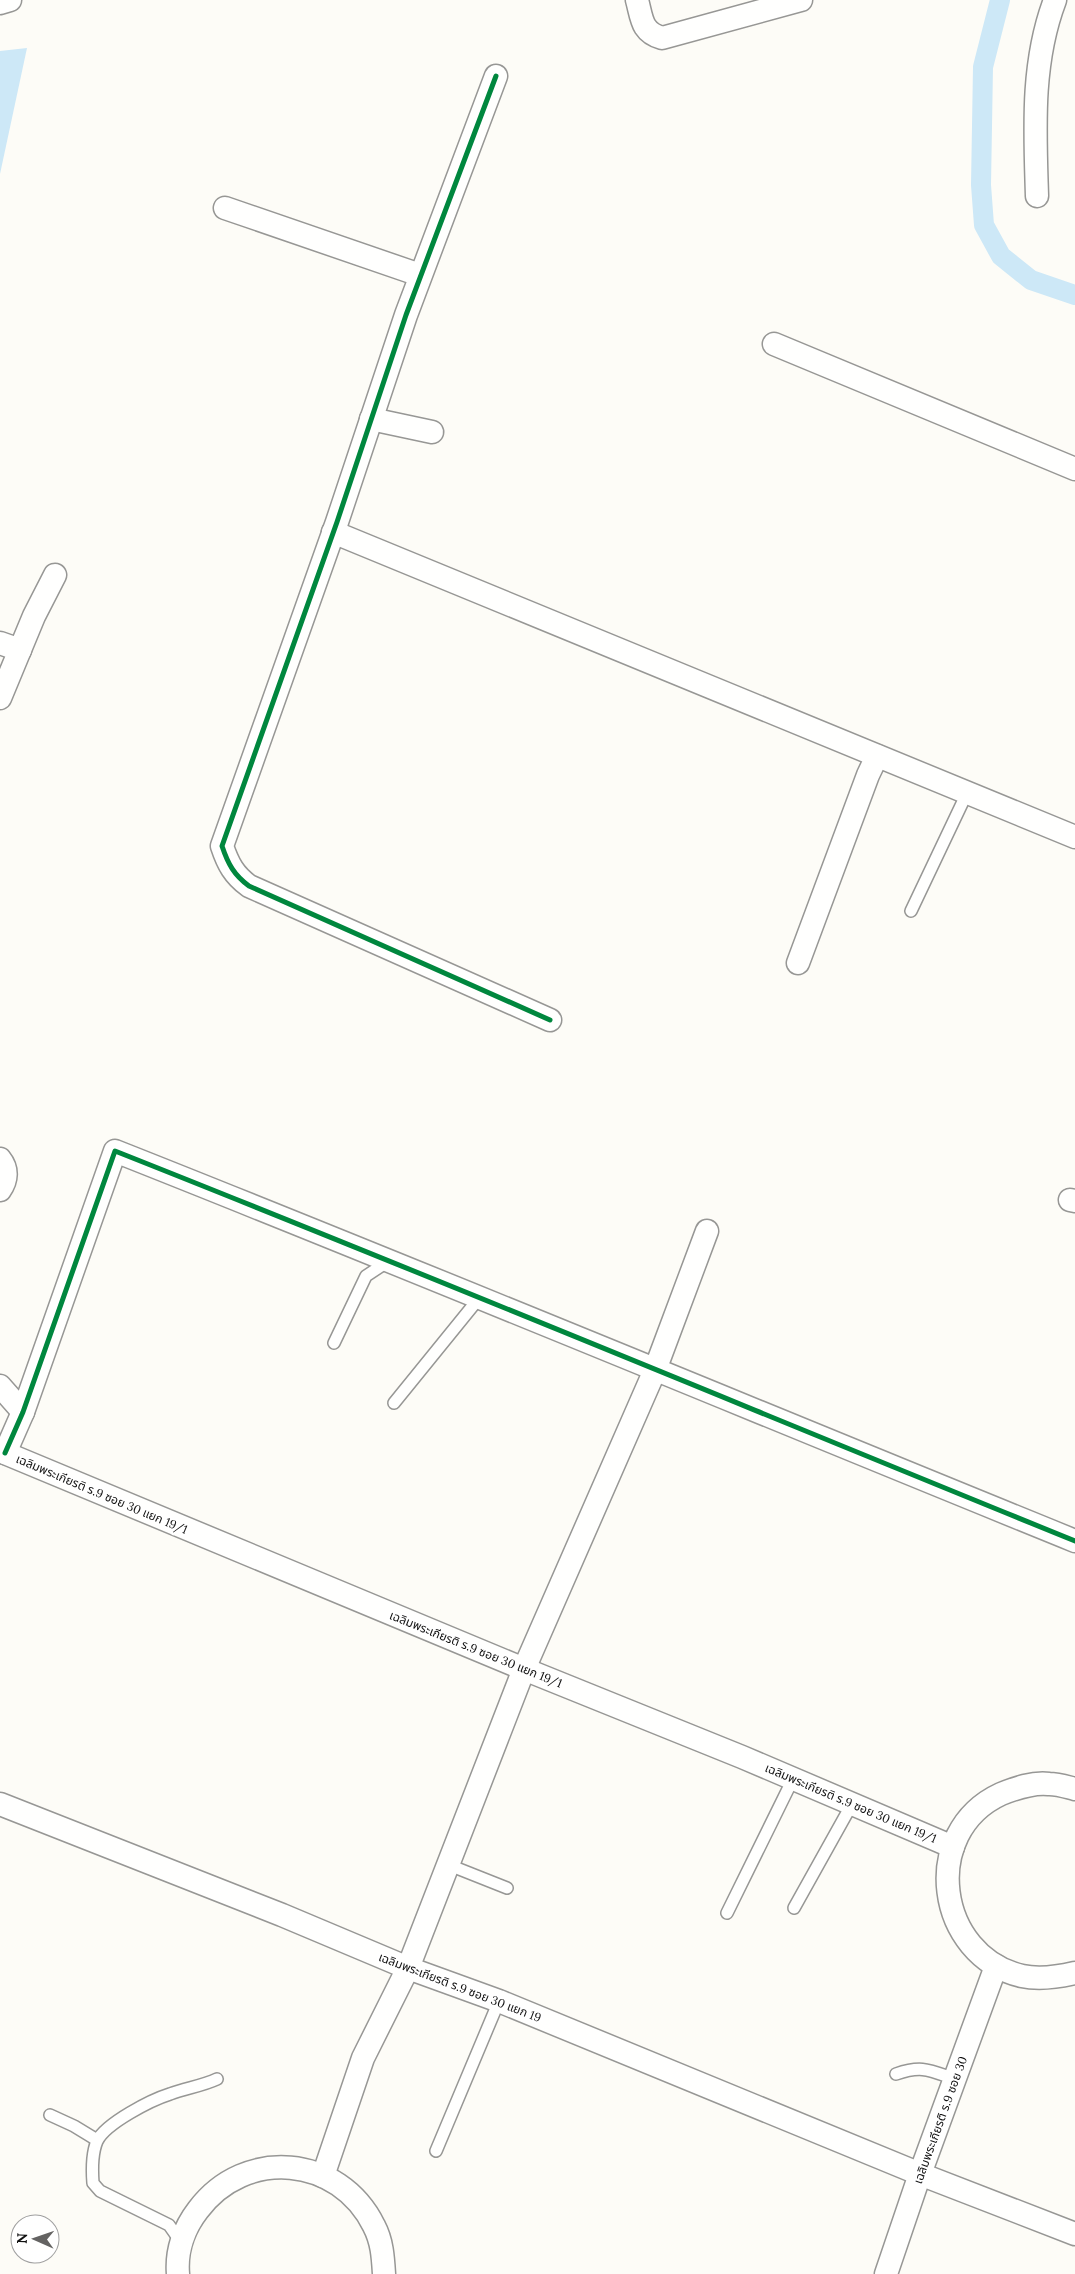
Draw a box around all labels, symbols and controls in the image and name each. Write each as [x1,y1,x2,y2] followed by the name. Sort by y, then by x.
[14,1451,190,1538] street label: เฉลิมพระเกียรติ ร.9 ซอย 30 แยก 19/1
[387,1607,565,1692] street label: เฉลิมพระเกียรติ ร.9 ซอย 30 แยก 19/1
[763,1760,939,1847] street label: เฉลิมพระเกียรติ ร.9 ซอย 30 แยก 19/1
[377,1949,543,2025] street label: เฉลิมพระเกียรติ ร.9 ซอย 30 แยก 19
[910,2054,970,2186] street label: เฉลิมพระเกียรติ ร.9 ซอย 30
[10,2214,60,2264] north arrow
[13,2233,31,2244] text: N

